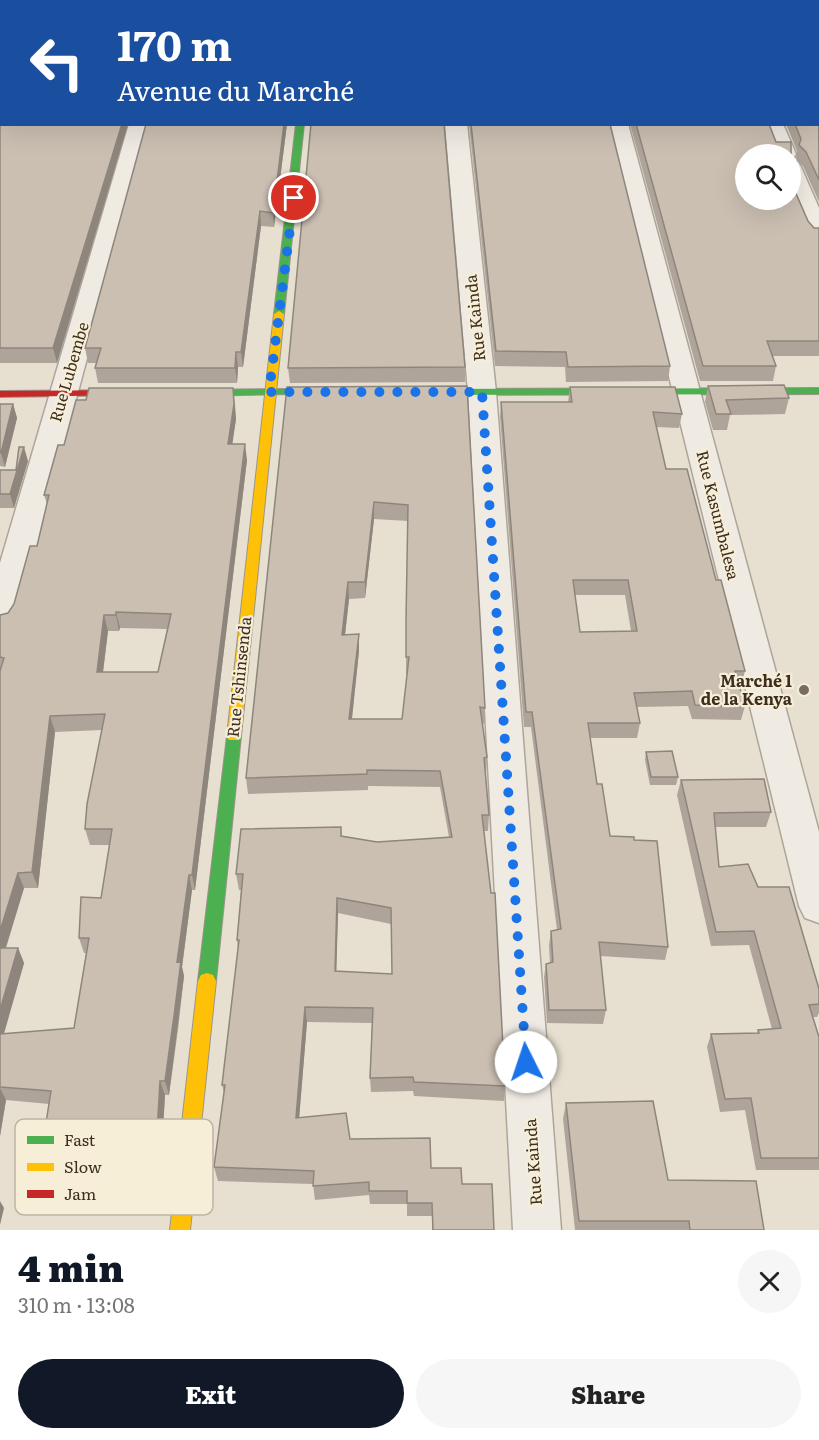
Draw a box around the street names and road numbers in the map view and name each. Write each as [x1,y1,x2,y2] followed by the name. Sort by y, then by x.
[457,273,490,363] street label: Rue Kainda
[42,319,94,425] street label: Rue Lubembe
[691,448,747,582] street label: Rue Kasumbalesa
[220,615,256,739] street label: Rue Tshinsenda
[517,1117,547,1206] street label: Rue Kainda

